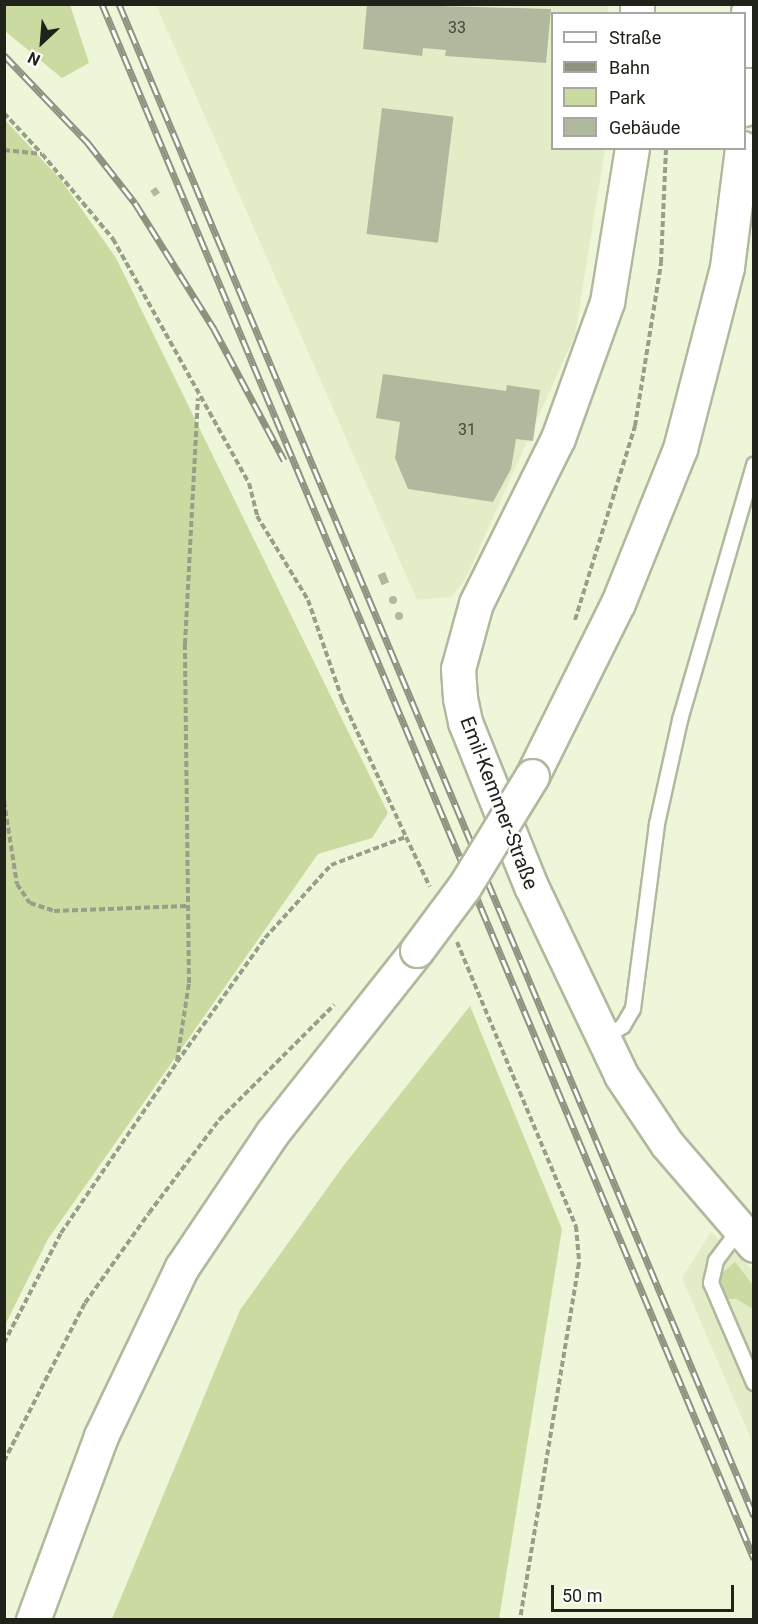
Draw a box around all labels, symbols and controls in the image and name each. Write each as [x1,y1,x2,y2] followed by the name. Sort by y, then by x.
[12,12,72,72] north arrow
[551,12,746,150] legend
[448,18,466,38] house number: 33
[609,27,661,48] text: Straße
[25,48,43,70] text: N
[609,57,650,78] text: Bahn
[609,87,645,108] text: Park
[609,117,680,138] text: Gebäude
[458,420,476,440] house number: 31
[455,713,543,893] street label: Emil-Kemmer-Straße
[554,1573,737,1611] scale bar
[562,1585,602,1606] text: 50 m

